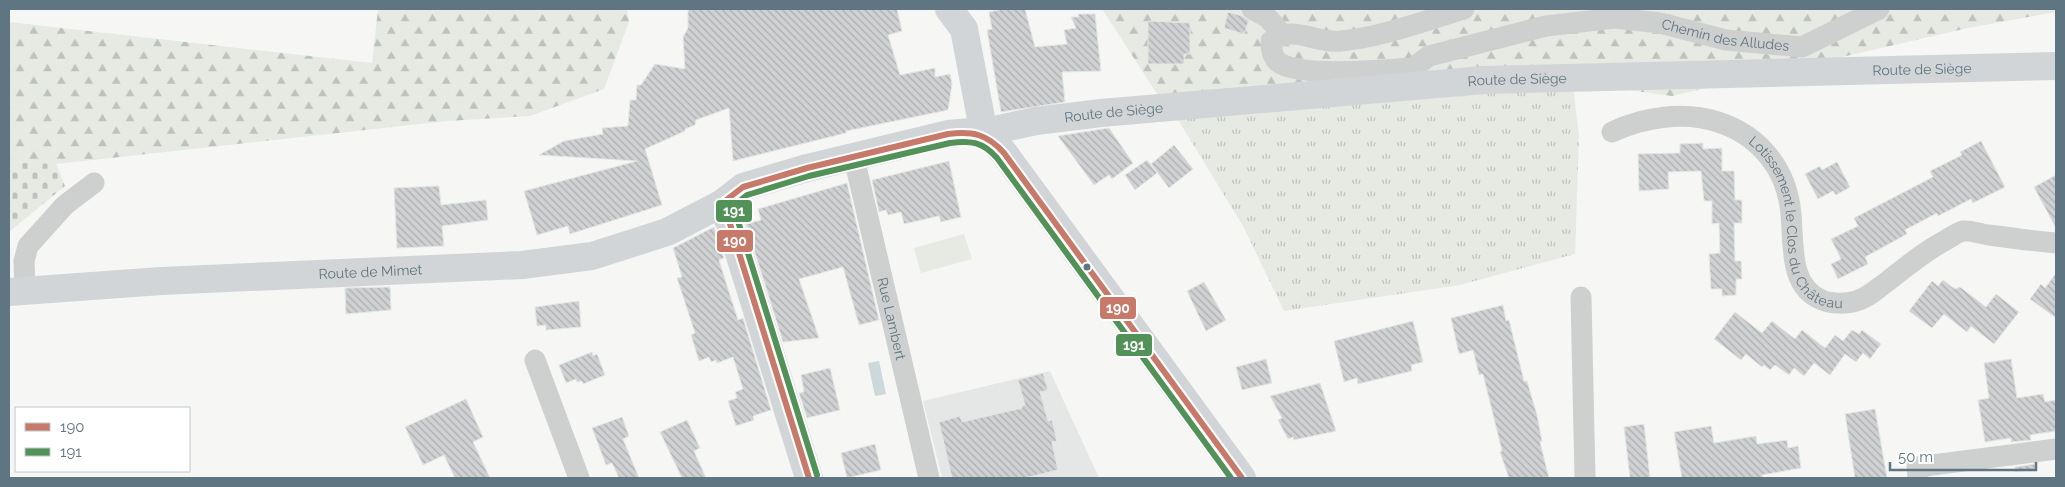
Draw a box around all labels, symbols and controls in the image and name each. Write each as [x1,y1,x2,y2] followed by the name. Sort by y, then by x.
[1660,16,1790,54] street label: Chemin des Alludes
[1872,60,1972,78] street label: Route de Siège
[1467,70,1567,89] street label: Route de Siège
[1063,100,1164,125] street label: Route de Siège
[1746,133,1843,311] street label: Lotissement le Clos du Château
[715,199,753,223] line badge: 191
[723,203,745,219] text: 191
[716,229,754,253] line badge: 190
[723,233,747,249] text: 190
[318,261,423,282] street label: Route de Mimet
[1082,262,1092,272] unlabelled marker
[874,276,909,362] street label: Rue Lambert
[1099,296,1137,320] line badge: 190
[1106,300,1130,316] text: 190
[1115,333,1153,357] line badge: 191
[1123,337,1145,353] text: 191
[15,407,190,472] legend
[60,418,84,436] text: 190
[1890,440,2036,472] scale bar
[60,443,82,461] text: 191
[1898,448,1933,466] text: 50 m

